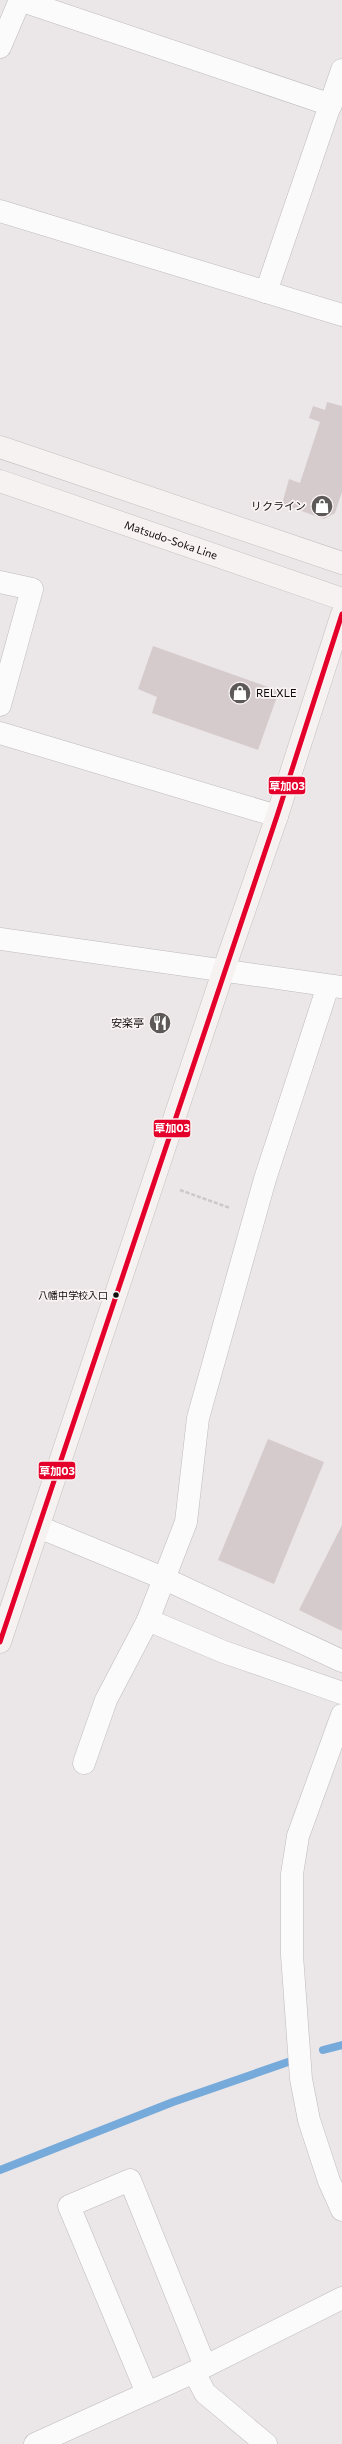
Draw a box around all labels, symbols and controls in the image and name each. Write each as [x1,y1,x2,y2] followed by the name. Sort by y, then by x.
[309,493,335,519] shop icon: リクライン
[251,499,306,512] place label: リクライン
[123,518,220,562] street label: Matsudo-Soka Line
[227,680,253,706] shop icon: RELXLE
[256,686,297,699] place label: RELXLE
[268,776,306,795] line badge: 草加03
[269,779,305,792] text: 草加03
[147,1010,173,1036] restaurant icon: 安楽亭
[111,1016,144,1029] place label: 安楽亭
[153,1119,191,1138] line badge: 草加03
[154,1121,190,1134] text: 草加03
[38,1289,108,1301] place label: 八幡中学校入口
[111,1290,121,1300] marker: 八幡中学校入口
[38,1461,76,1480] line badge: 草加03
[39,1464,75,1477] text: 草加03

